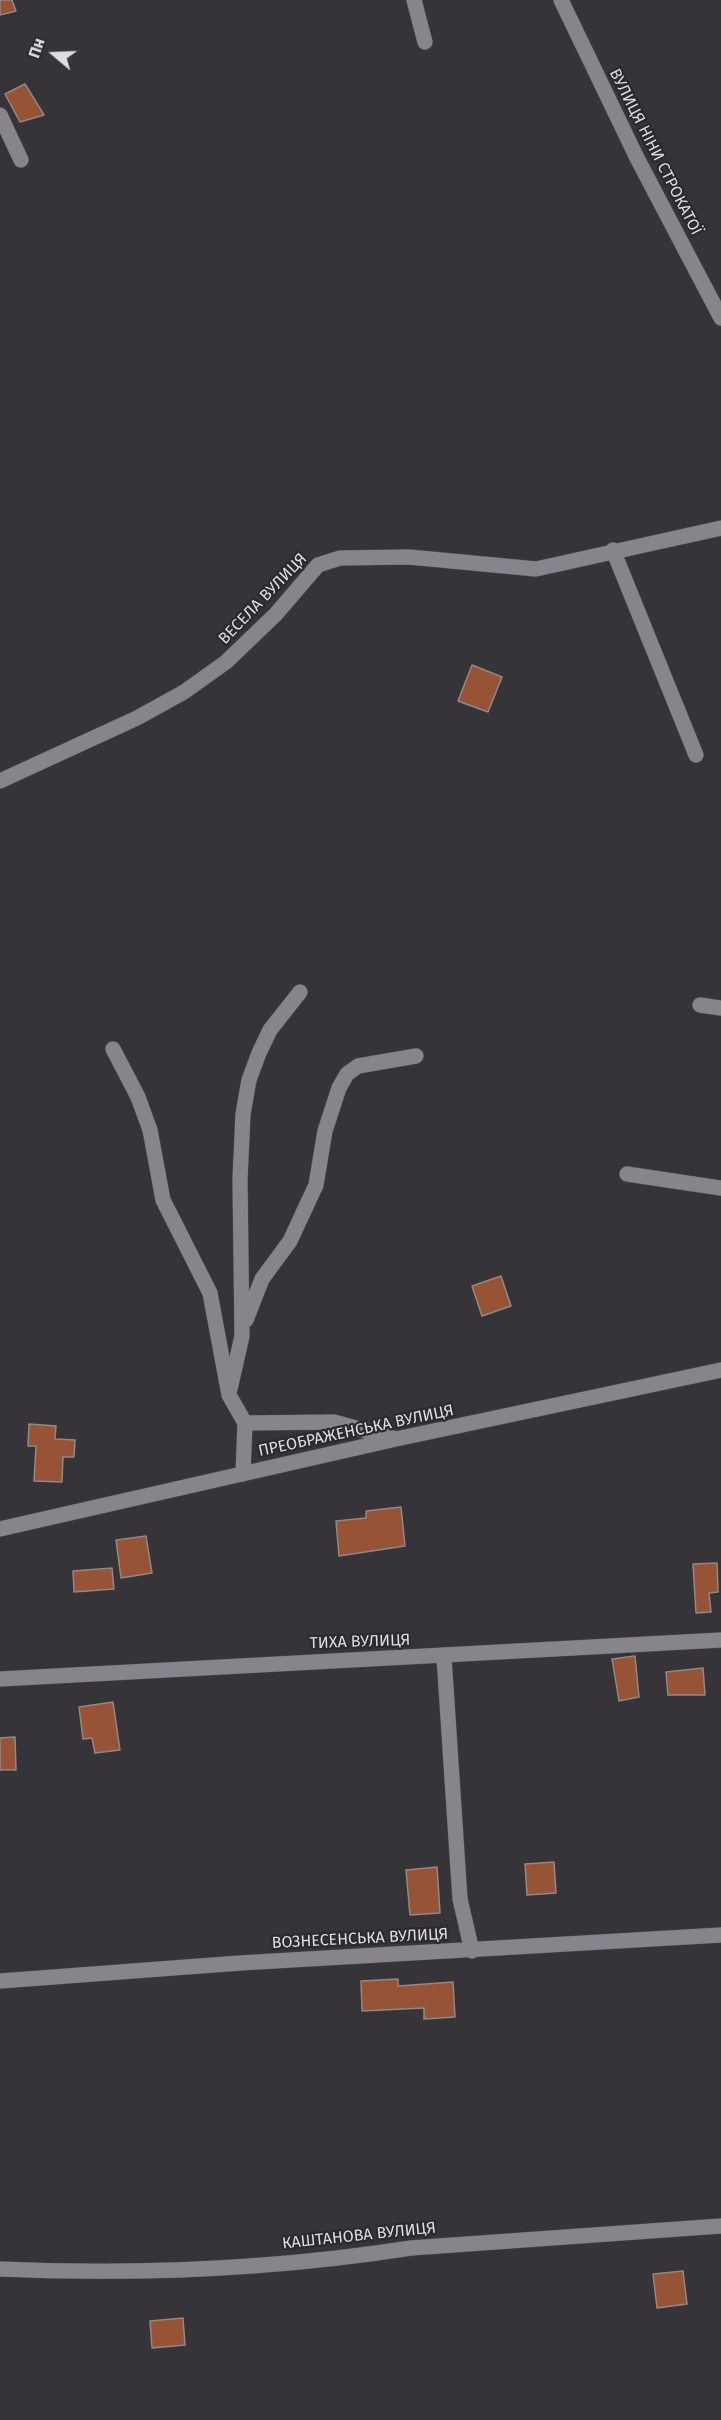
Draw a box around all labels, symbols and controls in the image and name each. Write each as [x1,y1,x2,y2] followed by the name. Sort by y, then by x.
[24,24,84,84] north arrow
[24,35,49,61] text: Пн
[605,66,705,238] street label: ВУЛИЦЯ НІНИ СТРОКАТОЇ
[215,550,311,648] street label: ВЕСЕЛА ВУЛИЦЯ
[257,1401,455,1461] street label: ПРЕОБРАЖЕНСЬКА ВУЛИЦЯ
[309,1631,411,1653] street label: ТИХА ВУЛИЦЯ
[271,1925,449,1953] street label: ВОЗНЕСЕНСЬКА ВУЛИЦЯ
[281,2218,437,2254] street label: КАШТАНОВА ВУЛИЦЯ

